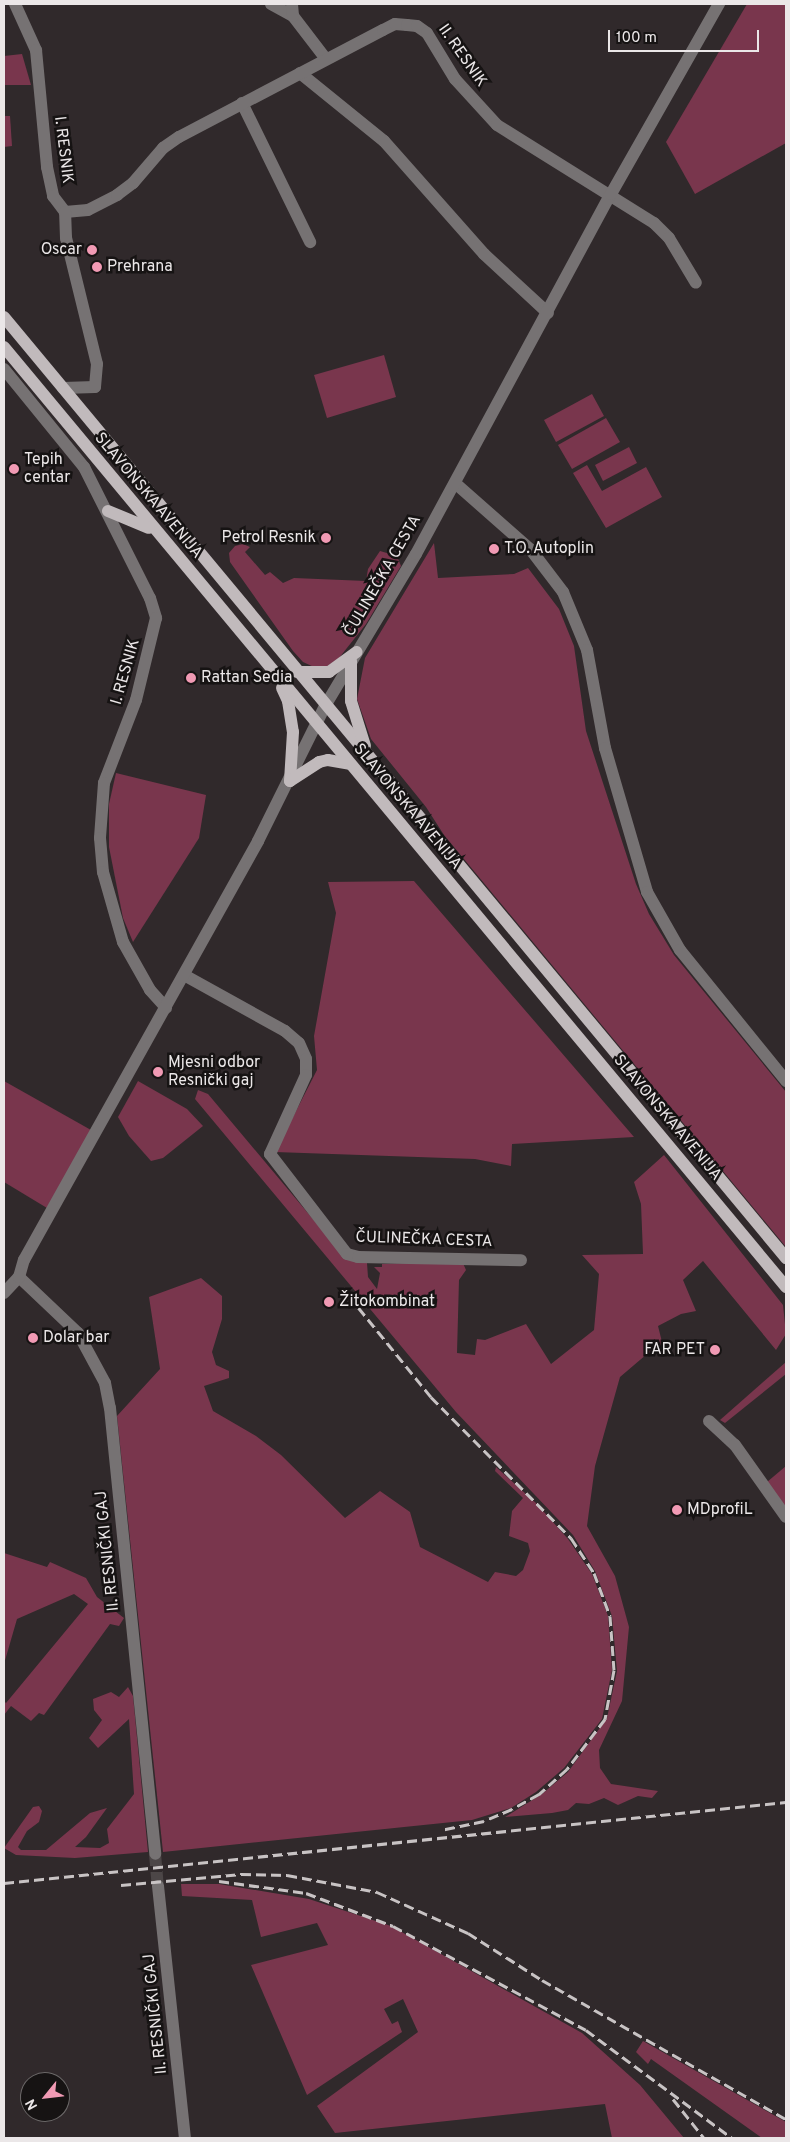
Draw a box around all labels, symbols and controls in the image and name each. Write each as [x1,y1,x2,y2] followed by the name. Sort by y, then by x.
[610,20,761,52] scale bar
[433,21,491,91] street label: II. RESNIK
[616,29,657,48] text: 100 m
[49,115,77,185] street label: I. RESNIK
[41,240,82,260] place label: Oscar
[86,244,98,256] marker: Oscar
[107,257,173,277] place label: Prehrana
[91,261,103,273] marker: Prehrana
[89,429,207,563] street label: SLAVONSKA AVENIJA
[24,450,70,488] place label: Tepih centar
[8,463,20,475] marker: Tepih centar
[340,512,426,640] street label: ČULINEČKA CESTA
[222,528,316,548] place label: Petrol Resnik
[320,532,332,544] marker: Petrol Resnik
[504,539,595,559] place label: T.O. Autoplin
[488,543,500,555] marker: T.O. Autoplin
[107,637,145,707] street label: I. RESNIK
[201,668,292,688] place label: Rattan Sedia
[185,672,197,684] marker: Rattan Sedia
[348,740,466,874] street label: SLAVONSKA AVENIJA
[608,1051,726,1185] street label: SLAVONSKA AVENIJA
[168,1053,260,1091] place label: Mjesni odbor Resnički gaj
[152,1066,164,1078] marker: Mjesni odbor Resnički gaj
[355,1228,493,1252] street label: ČULINEČKA CESTA
[339,1292,435,1312] place label: Žitokombinat
[323,1296,335,1308] marker: Žitokombinat
[43,1328,110,1348] place label: Dolar bar
[27,1332,39,1344] marker: Dolar bar
[644,1340,705,1360] place label: FAR PET
[709,1344,721,1356] marker: FAR PET
[92,1490,124,1612] street label: II. RESNIČKI GAJ
[687,1500,753,1520] place label: MDprofiL
[671,1504,683,1516] marker: MDprofiL
[140,1953,172,2075] street label: II. RESNIČKI GAJ
[20,2072,70,2122] north arrow
[22,2096,42,2113] text: N

